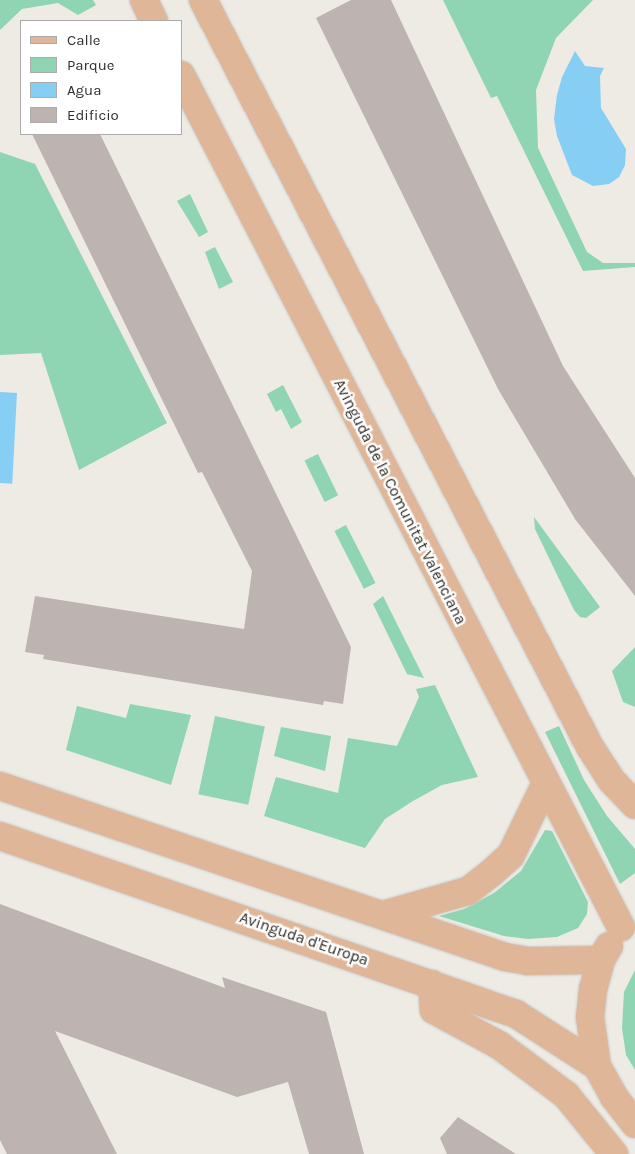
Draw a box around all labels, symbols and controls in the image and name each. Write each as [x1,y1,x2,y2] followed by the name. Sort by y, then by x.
[20,20,182,135] legend
[67,31,101,49] text: Calle
[67,56,115,74] text: Parque
[67,81,101,99] text: Agua
[67,106,119,124] text: Edificio
[329,376,471,628] street label: Avinguda de la Comunitat Valenciana
[237,908,371,970] street label: Avinguda d'Europa

